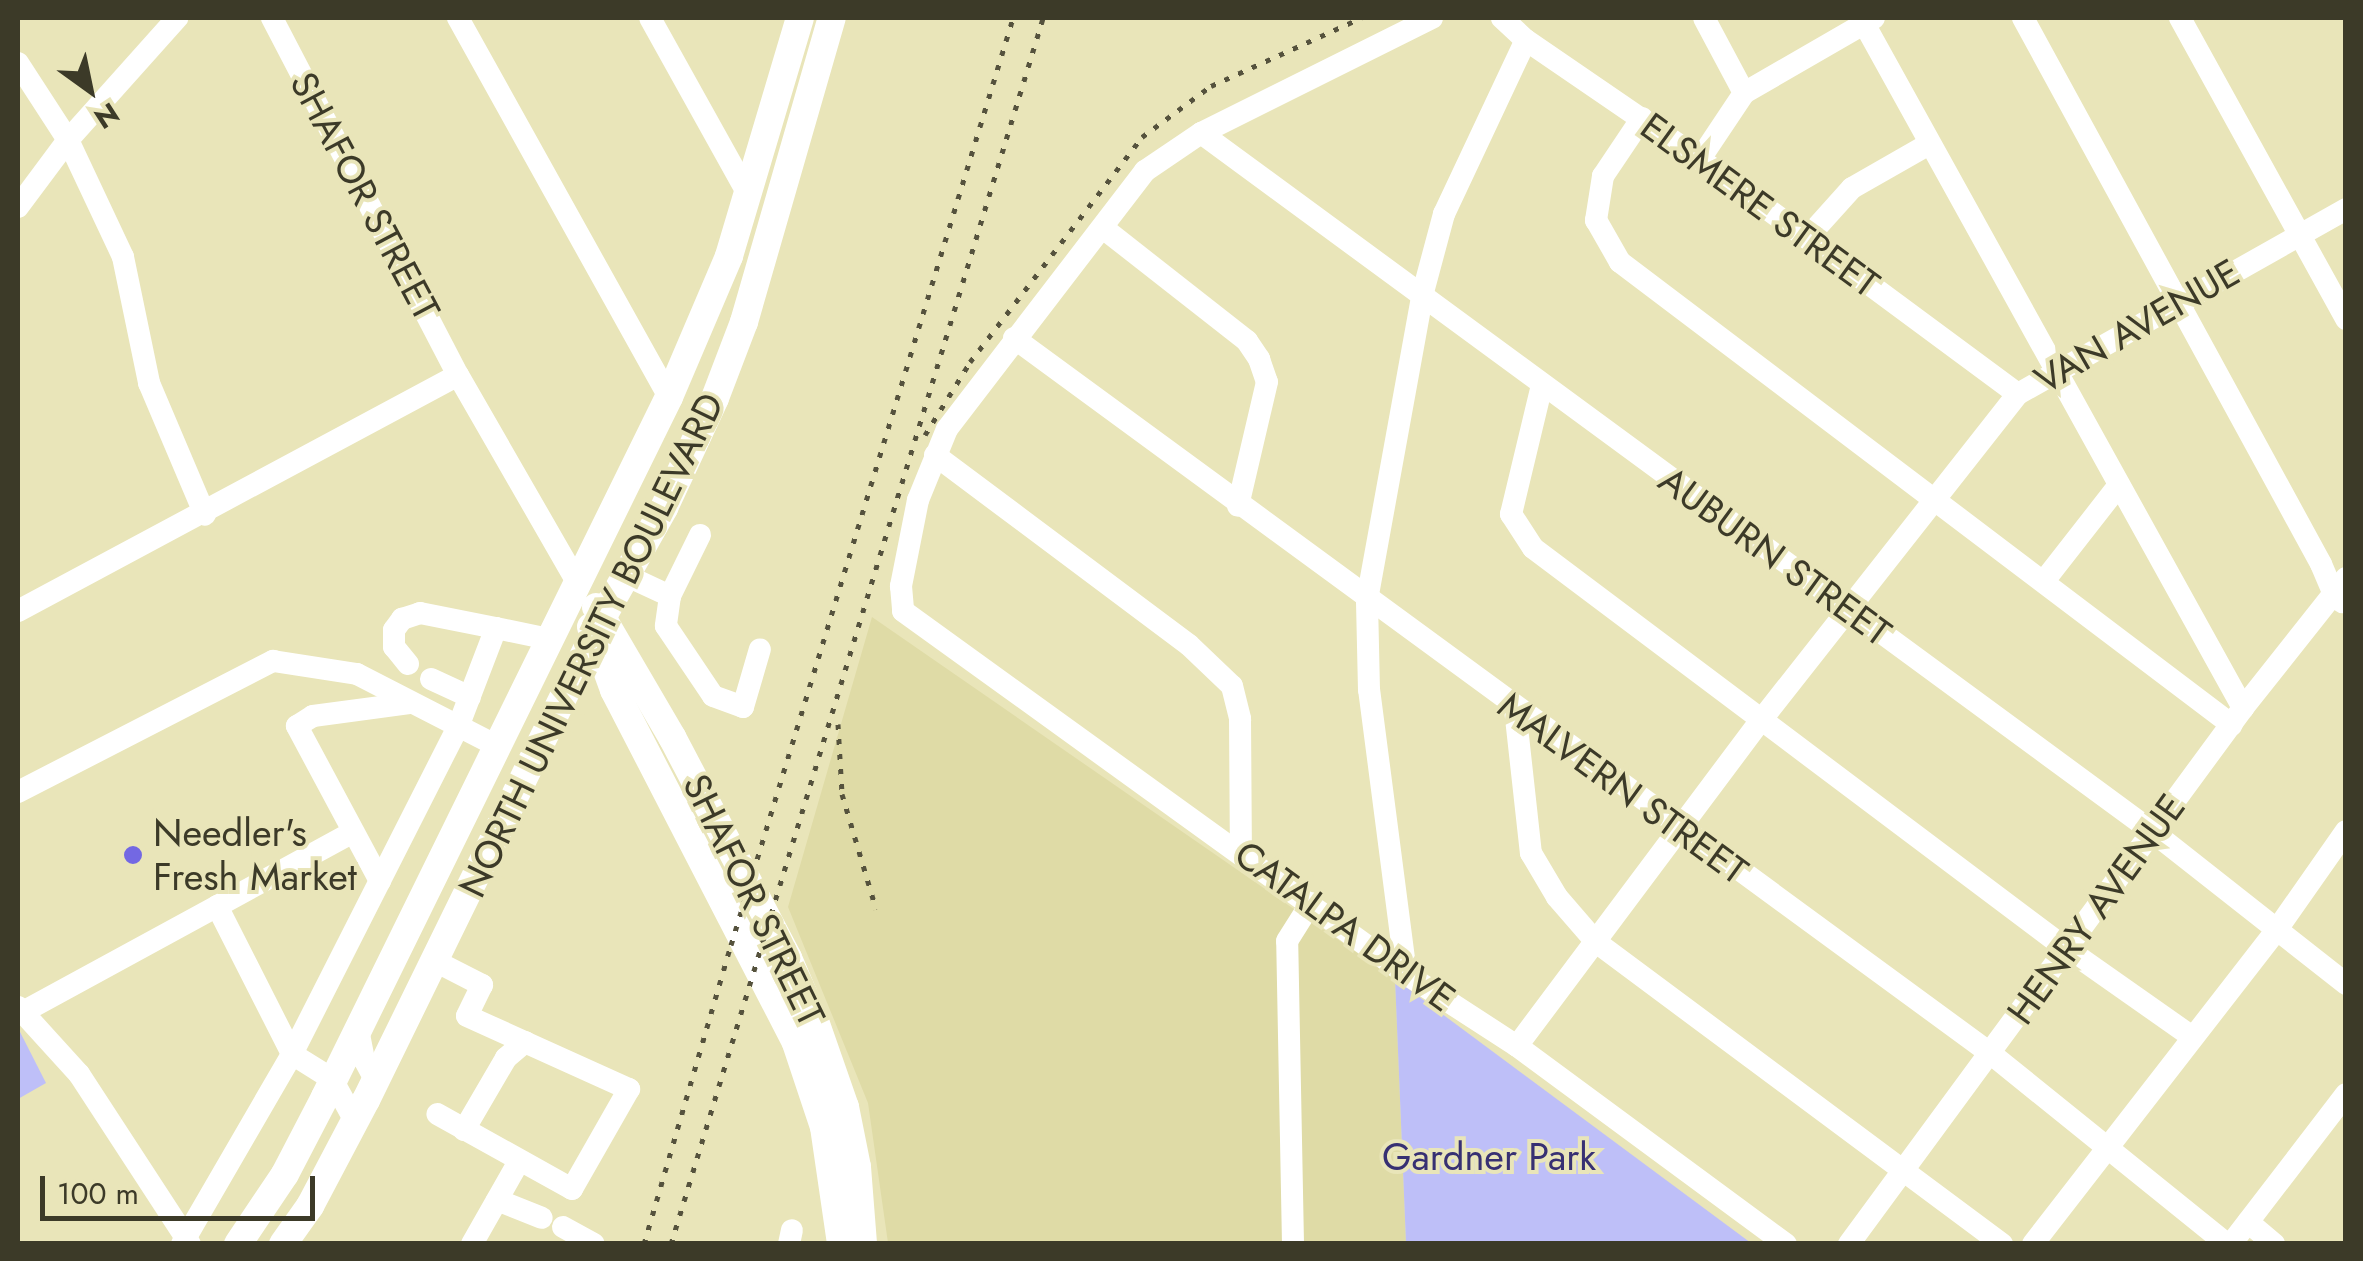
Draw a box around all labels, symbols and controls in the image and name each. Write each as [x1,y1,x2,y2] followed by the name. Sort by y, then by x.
[40,40,140,140] north arrow
[281,64,449,328] street label: SHAFOR STREET
[86,92,127,139] text: N
[1632,103,1888,307] street label: ELSMERE STREET
[2027,249,2247,403] street label: VAN AVENUE
[449,386,733,904] street label: NORTH UNIVERSITY BOULEVARD
[1650,457,1900,655] street label: AUBURN STREET
[1490,682,1756,894] street label: MALVERN STREET
[673,767,835,1033] street label: SHAFOR STREET
[1997,785,2195,1033] street label: HENRY AVENUE
[153,810,357,899] place label: Needler's Fresh Market
[1226,831,1464,1021] street label: CATALPA DRIVE
[122,844,144,866] marker: Needler's Fresh Market
[1382,1134,1596,1180] park label: Gardner Park
[45,1156,320,1218] scale bar
[57,1172,139,1215] text: 100 m

